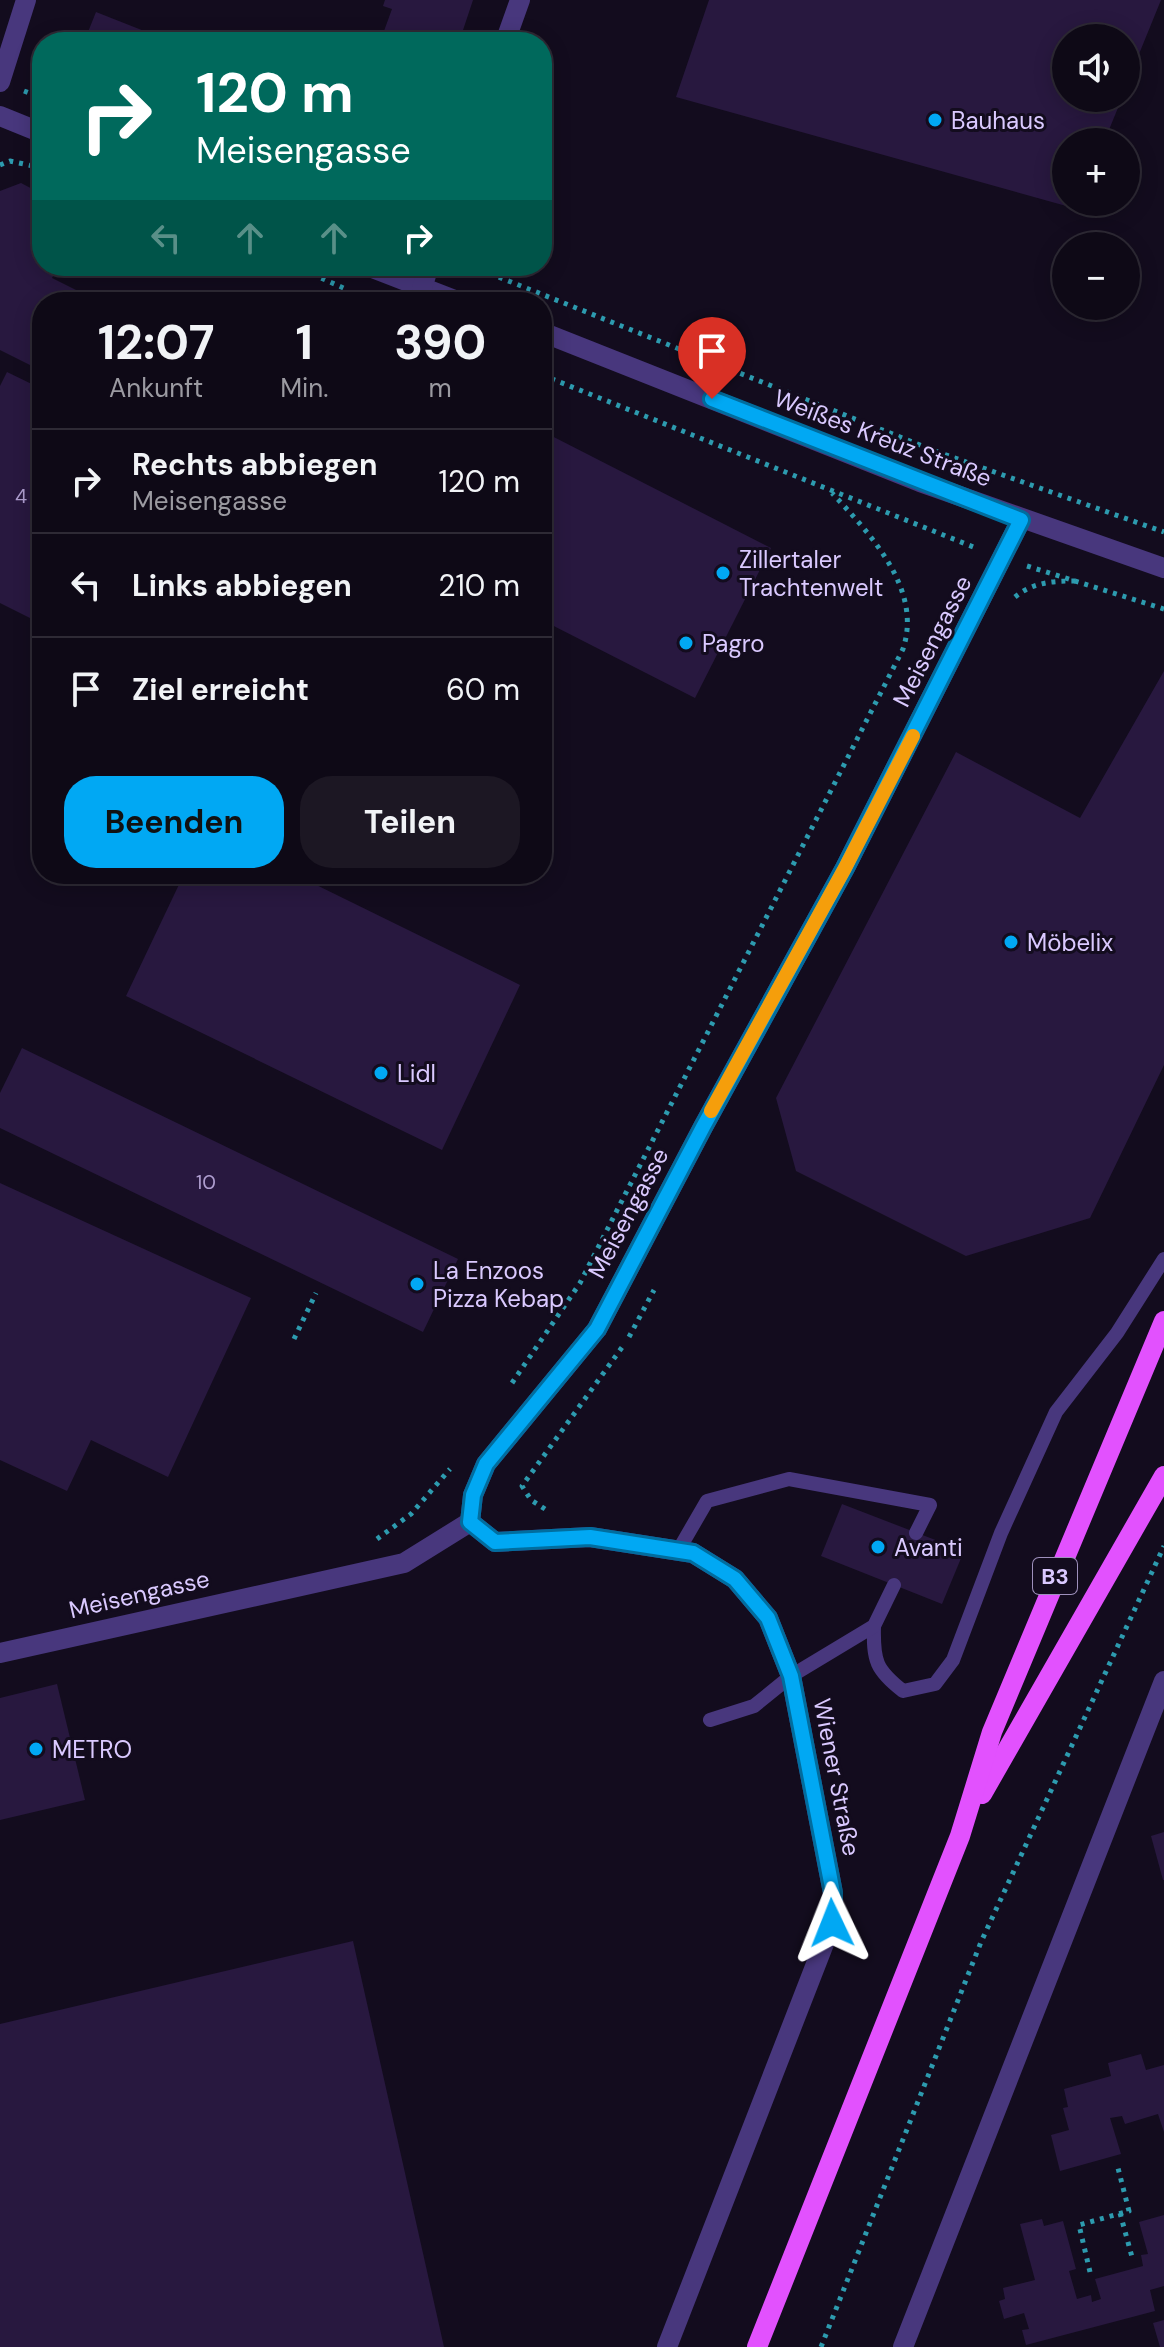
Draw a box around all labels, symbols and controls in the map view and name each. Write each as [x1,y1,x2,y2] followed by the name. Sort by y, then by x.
[1052,24,1140,320] map controls
[1052,24,1140,112] button: sound
[196,56,354,129] text: 120 m
[64,64,168,168] icon: right
[951,105,1045,136] place label: Bauhaus
[926,111,944,129] marker: Bauhaus
[196,127,411,174] text: Meisengasse
[1052,128,1140,216] button: +
[144,216,188,260] icon: left
[228,216,272,260] icon: ahead
[312,216,356,260] icon: ahead
[396,216,440,260] icon: right
[1052,232,1140,320] button: −
[98,311,214,374] text: 12:07
[296,311,313,374] text: 1
[394,311,486,374] text: 390
[678,317,746,399] pin
[690,329,734,373] icon: arrive
[109,371,203,405] text: Ankunft
[280,371,328,405] text: Min.
[429,371,452,405] text: m
[770,382,996,494] street label: Weißes Kreuz Straße
[132,445,377,484] text: Rechts abbiegen
[64,459,108,503] icon: right
[438,462,520,501] text: 120 m
[15,483,27,509] house number: 4
[132,484,287,518] text: Meisengasse
[739,544,883,603] place label: Zillertaler Trachtenwelt
[64,563,108,607] icon: left
[714,564,732,582] marker: Zillertaler Trachtenwelt
[132,566,352,605] text: Links abbiegen
[438,566,520,605] text: 210 m
[886,570,978,712] street label: Meisengasse
[702,628,764,659] place label: Pagro
[677,634,695,652] marker: Pagro
[64,667,108,711] icon: arrive
[132,670,309,709] text: Ziel erreicht
[446,670,520,709] text: 60 m
[64,776,284,868] button: Beenden
[300,776,520,868] button: Teilen
[1027,927,1113,958] place label: Möbelix
[1002,933,1020,951] marker: Möbelix
[397,1058,436,1089] place label: Lidl
[372,1064,390,1082] marker: Lidl
[581,1142,675,1284] street label: Meisengasse
[196,1169,216,1195] house number: 10
[433,1255,564,1314] place label: La Enzoos Pizza Kebap
[408,1275,426,1293] marker: La Enzoos Pizza Kebap
[894,1532,963,1563] place label: Avanti
[869,1538,887,1556] marker: Avanti
[1033,1558,1077,1594] road number: B3
[66,1563,212,1625] street label: Meisengasse
[807,1696,867,1858] street label: Wiener Straße
[52,1734,132,1765] place label: METRO
[27,1740,45,1758] marker: METRO
[790,1881,874,1965] position arrow

